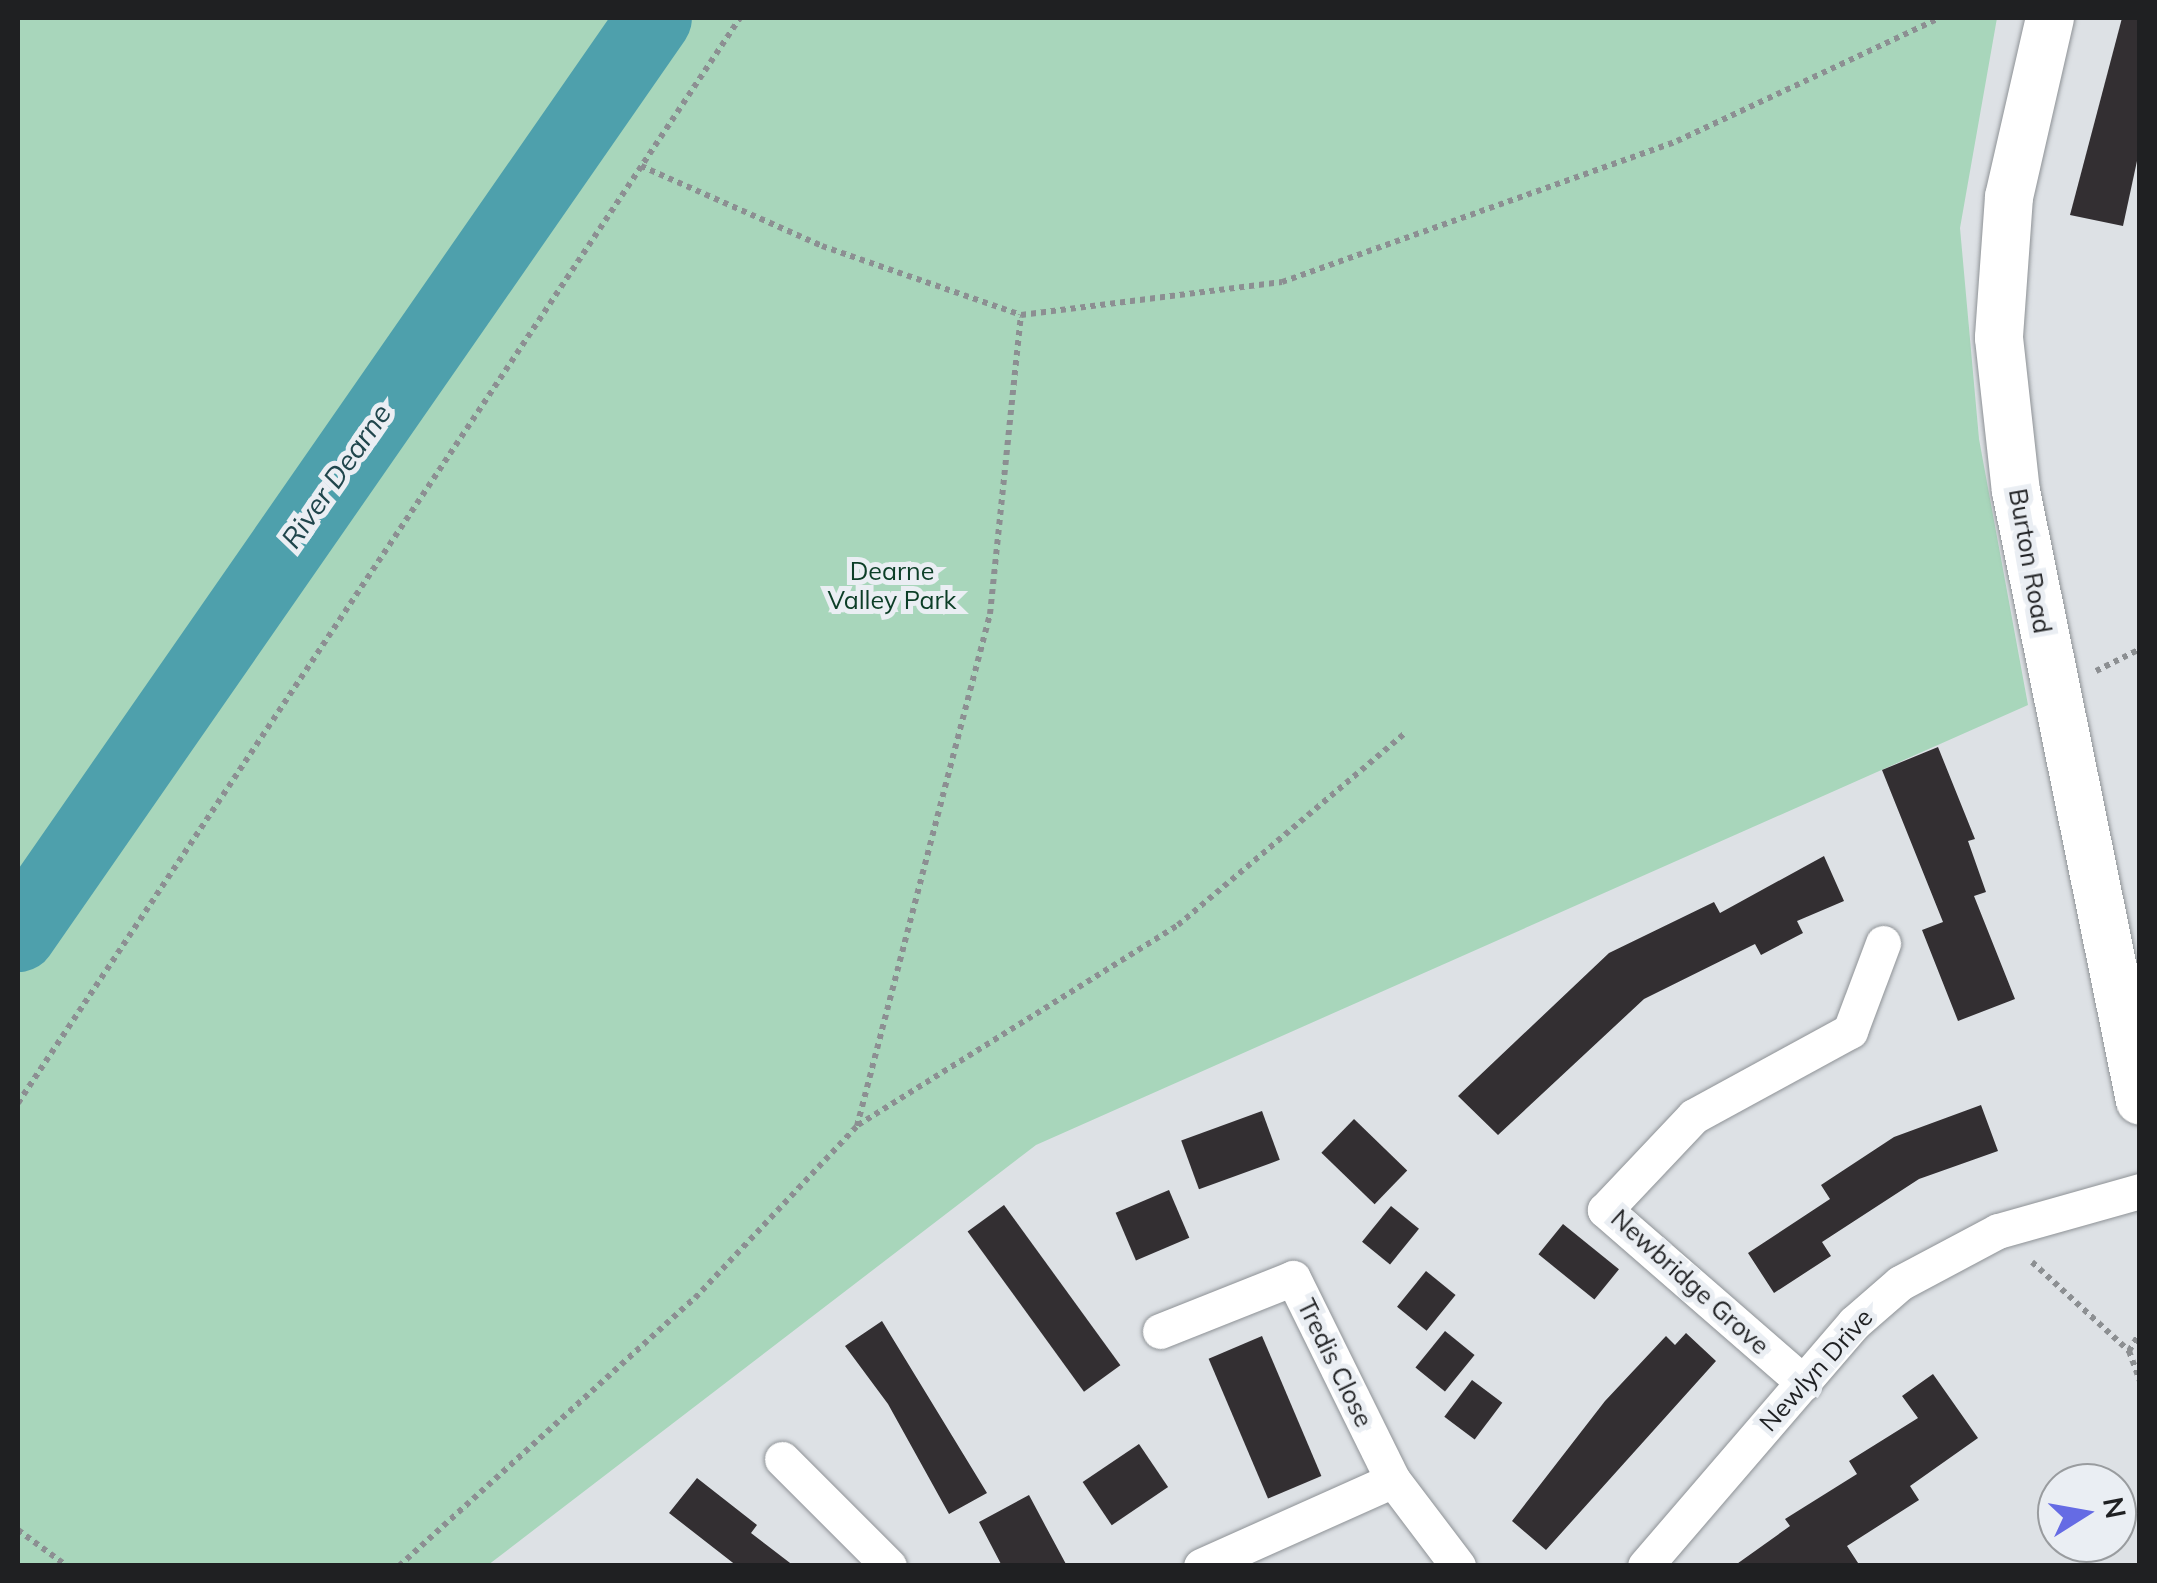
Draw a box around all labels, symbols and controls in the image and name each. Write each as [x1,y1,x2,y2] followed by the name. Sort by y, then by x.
[274,397,398,555] water label: River Dearne
[2003,486,2057,636] street label: Burton Road
[828,557,956,616] park label: Dearne Valley Park
[1605,1203,1775,1361] street label: Newbridge Grove
[1291,1294,1379,1432] street label: Tredis Close
[1753,1303,1879,1437] street label: Newlyn Drive
[2037,1463,2137,1563] north arrow
[2096,1494,2134,1521] text: N

